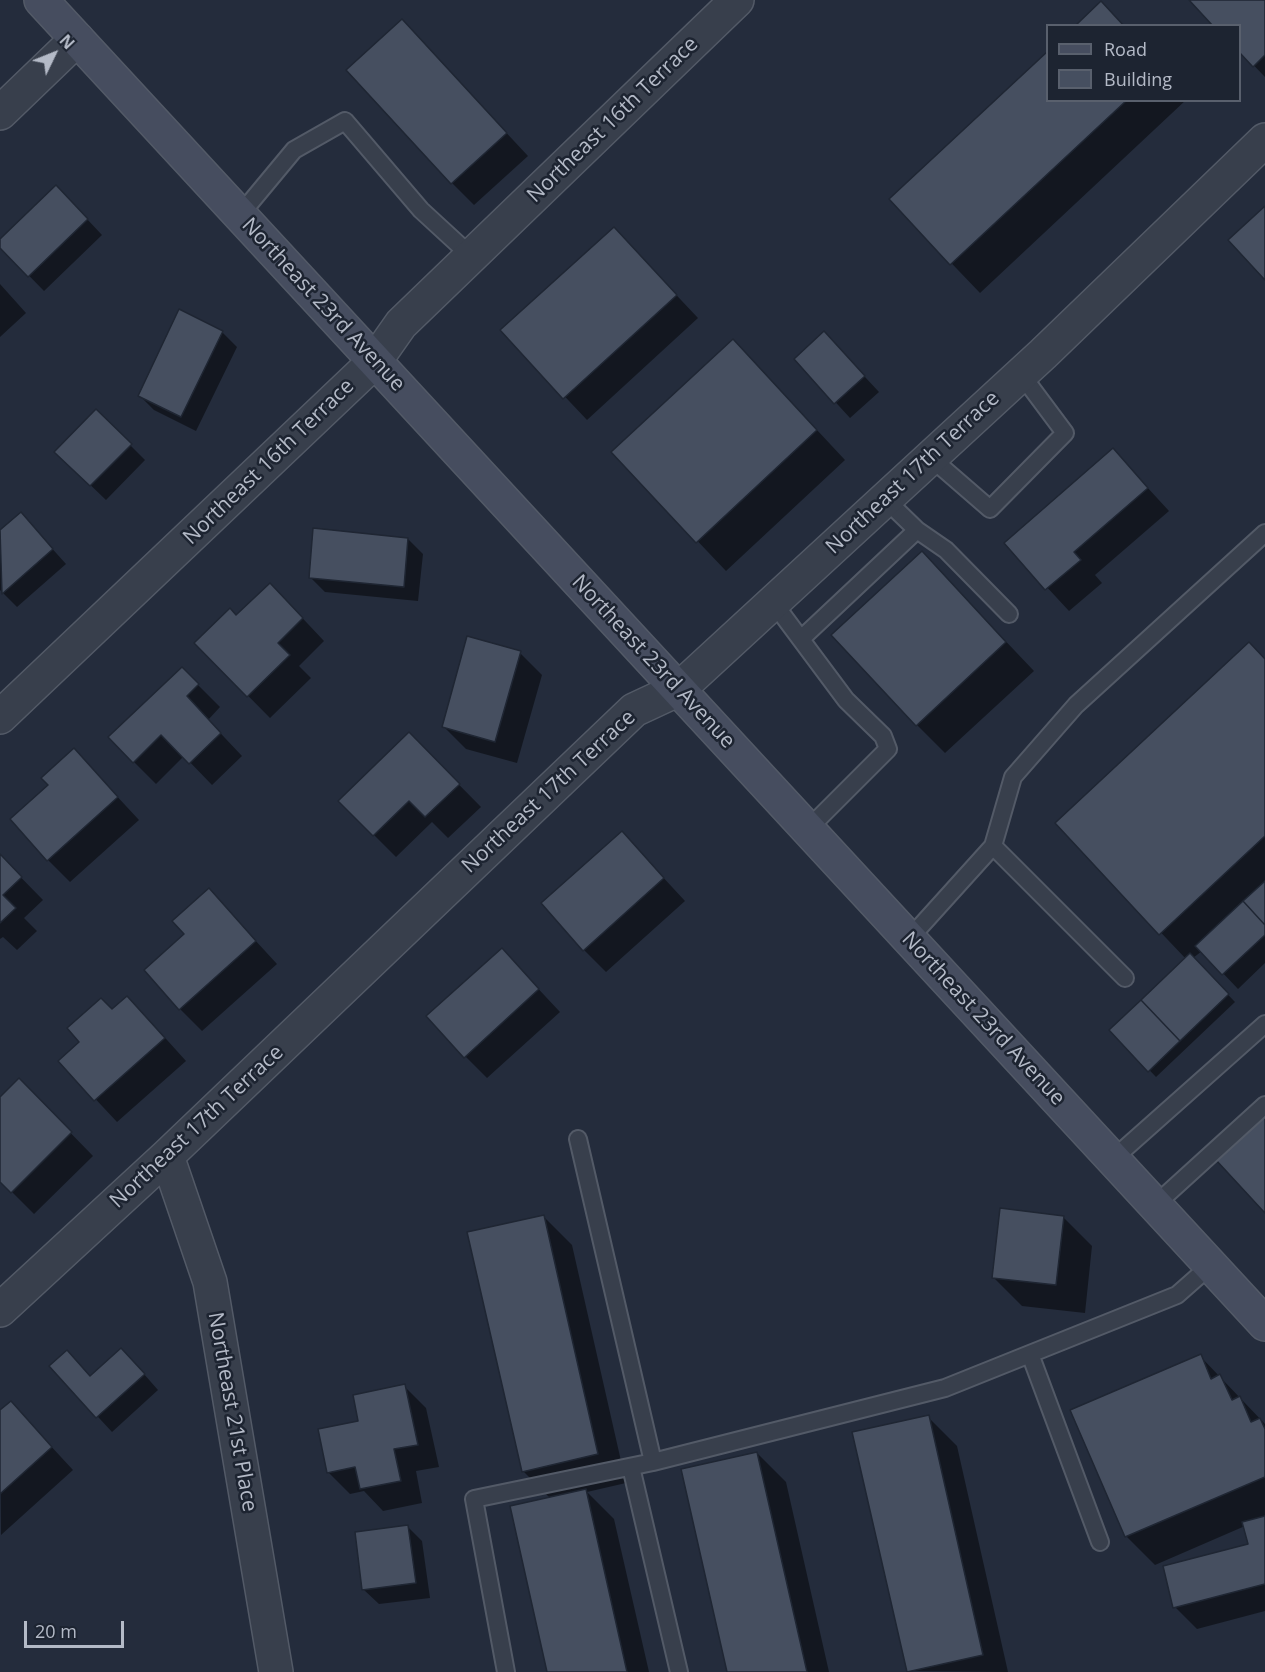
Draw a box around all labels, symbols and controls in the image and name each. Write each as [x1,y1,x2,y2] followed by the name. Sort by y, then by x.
[24,24,84,84] north arrow
[1046,24,1241,102] legend
[55,29,80,54] text: N
[522,32,704,208] street label: Northeast 16th Terrace
[1104,37,1147,61] text: Road
[1104,67,1172,91] text: Building
[236,213,410,397] street label: Northeast 23rd Avenue
[178,374,360,550] street label: Northeast 16th Terrace
[821,386,1005,560] street label: Northeast 17th Terrace
[566,570,740,754] street label: Northeast 23rd Avenue
[457,705,641,879] street label: Northeast 17th Terrace
[896,927,1070,1111] street label: Northeast 23rd Avenue
[105,1040,289,1214] street label: Northeast 17th Terrace
[202,1310,262,1514] street label: Northeast 21st Place
[27,1609,128,1647] scale bar
[35,1619,77,1643] text: 20 m

